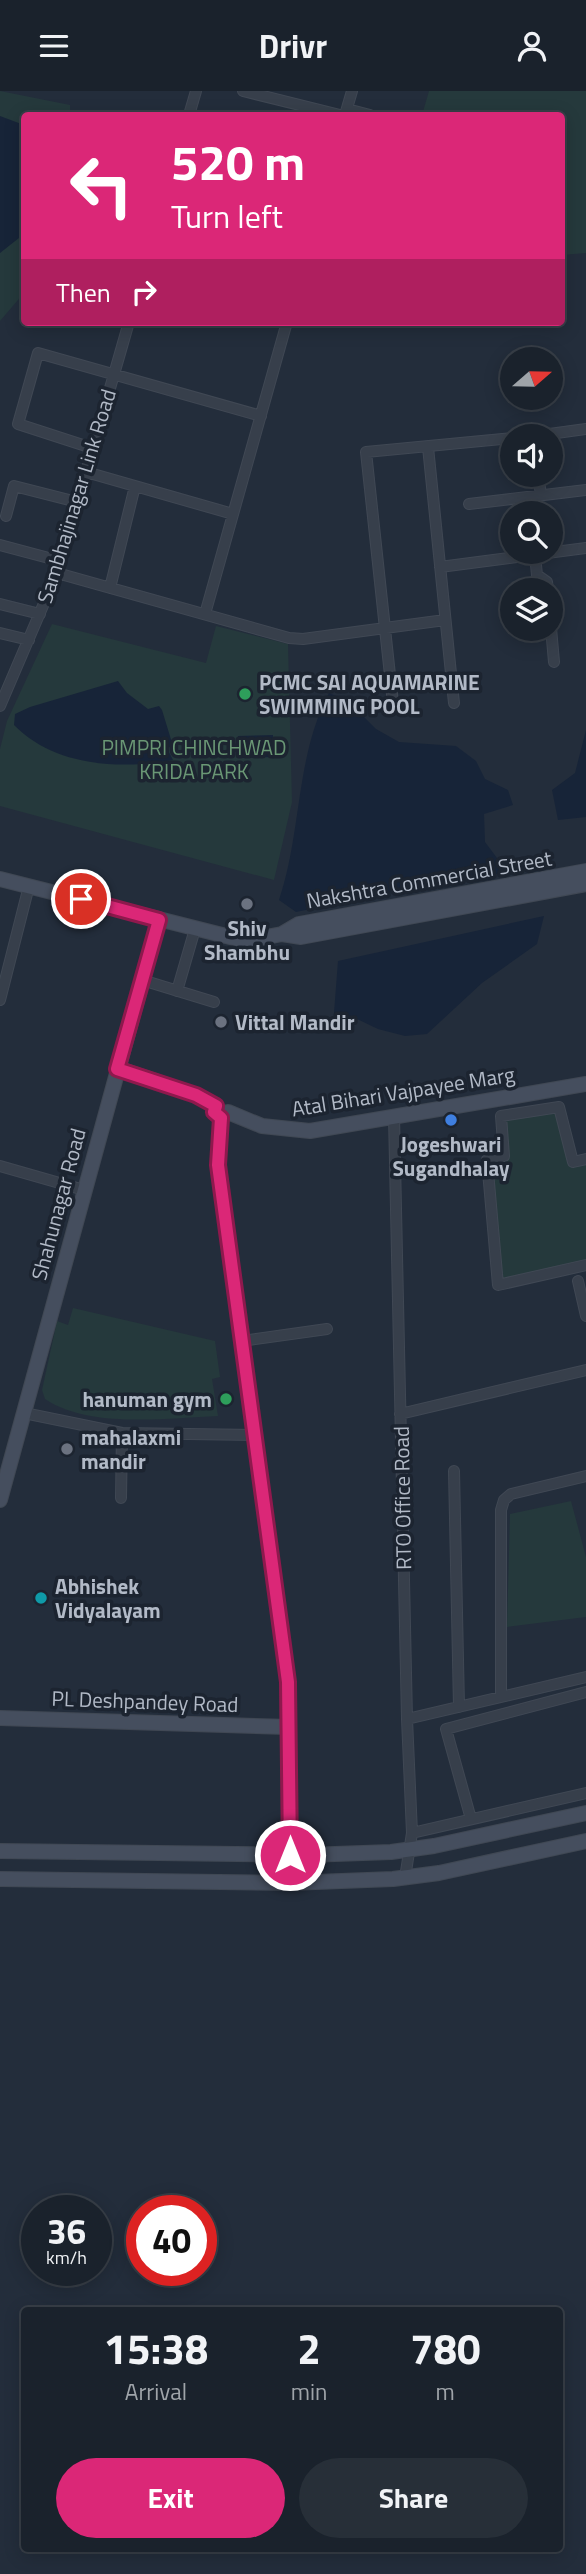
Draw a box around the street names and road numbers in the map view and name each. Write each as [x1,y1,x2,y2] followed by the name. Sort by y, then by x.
[28,385,124,607] street label: Sambhajinagar Link Road
[304,842,555,916] street label: Nakshtra Commercial Street
[289,1058,517,1124] street label: Atal Bihari Vajpayee Marg
[22,1124,94,1284] street label: Shahunagar Road
[385,1426,419,1570] street label: RTO Office Road
[51,1682,239,1720] street label: PL Deshpandey Road

